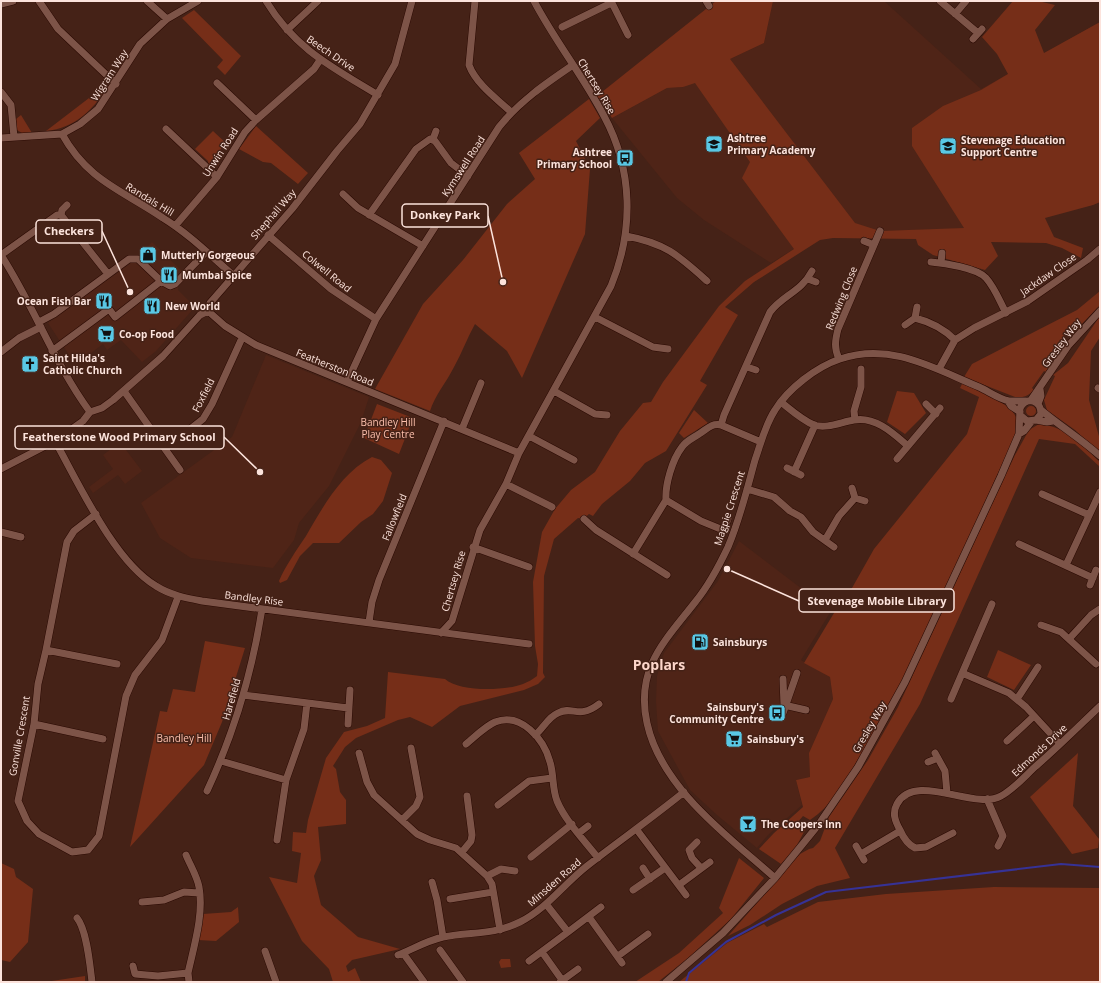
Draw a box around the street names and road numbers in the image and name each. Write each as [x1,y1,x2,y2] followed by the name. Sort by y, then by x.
[304,32,358,75] street label: Beech Drive
[87,46,131,103] street label: Wigram Way
[575,55,619,117] street label: Chertsey Rise
[199,125,241,179] street label: Unwin Road
[438,133,488,199] street label: Kymswell Road
[123,179,177,219] street label: Randals Hill
[247,185,299,242] street label: Shephall Way
[299,247,355,295] street label: Colwell Road
[1016,249,1079,299] street label: Jackdaw Close
[822,264,860,332] street label: Redwing Close
[1038,315,1084,370] street label: Gresley Way
[294,345,376,389] street label: Featherston Road
[188,376,218,414] street label: Foxfield
[710,468,748,547] street label: Magpie Crescent
[378,491,410,543] street label: Fallowfield
[438,549,468,613] street label: Chertsey Rise
[224,587,285,609] street label: Bandley Rise
[218,677,244,721] street label: Harefield
[5,694,33,777] street label: Gonville Crescent
[849,698,890,755] street label: Gresley Way
[1008,720,1070,779] street label: Edmonds Drive
[524,855,584,909] street label: Minsden Road

